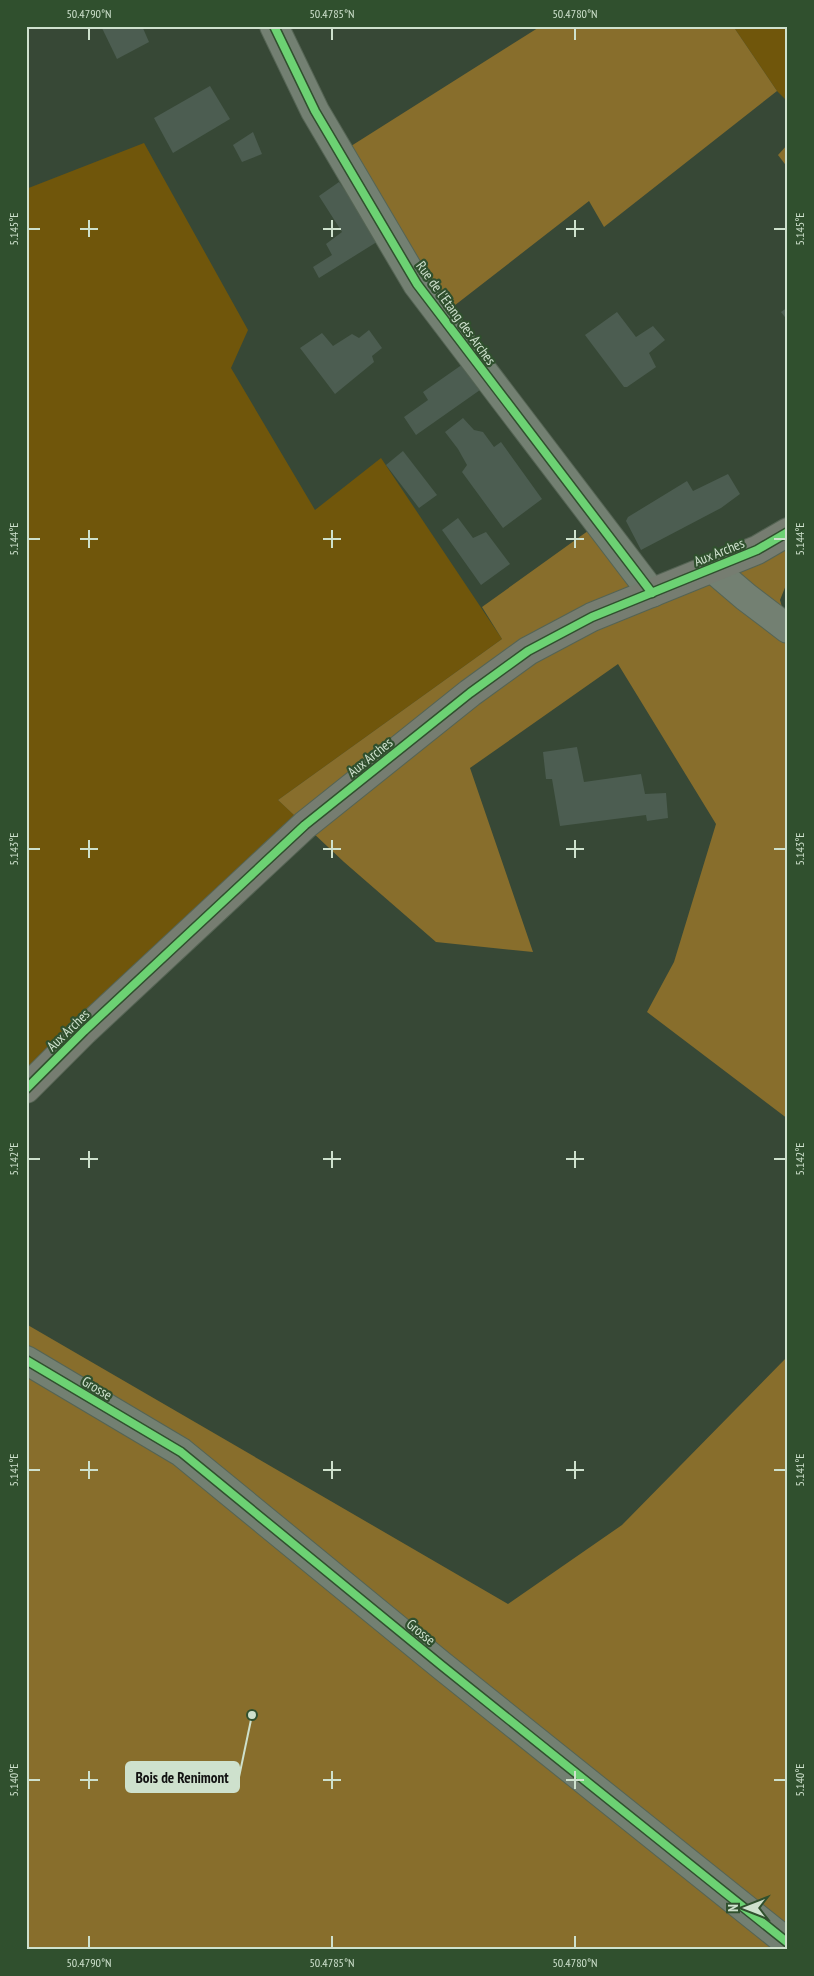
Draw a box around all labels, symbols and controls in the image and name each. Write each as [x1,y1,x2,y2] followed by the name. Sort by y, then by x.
[66,6,112,21] text: 50.4790°N
[309,6,355,21] text: 50.4785°N
[552,6,598,21] text: 50.4780°N
[6,213,21,246] text: 5.145°E
[792,213,807,246] text: 5.145°E
[412,258,500,369] street label: Rue de l'Etang des Arches
[6,523,21,556] text: 5.144°E
[792,523,807,556] text: 5.144°E
[691,534,747,570] street label: Aux Arches
[344,733,396,781] street label: Aux Arches
[6,833,21,866] text: 5.143°E
[792,833,807,866] text: 5.143°E
[43,1005,93,1055] street label: Aux Arches
[6,1143,21,1176] text: 5.142°E
[792,1143,807,1176] text: 5.142°E
[79,1372,116,1404] street label: Grosse
[6,1454,21,1487] text: 5.141°E
[792,1454,807,1487] text: 5.141°E
[403,1615,439,1649] street label: Grosse
[126,1762,239,1792] callout: Bois de Renimont
[6,1764,21,1797] text: 5.140°E
[792,1764,807,1797] text: 5.140°E
[135,1768,229,1787] text: Bois de Renimont
[722,1884,772,1934] north arrow
[724,1904,742,1912] text: N
[66,1955,112,1970] text: 50.4790°N
[309,1955,355,1970] text: 50.4785°N
[552,1955,598,1970] text: 50.4780°N

